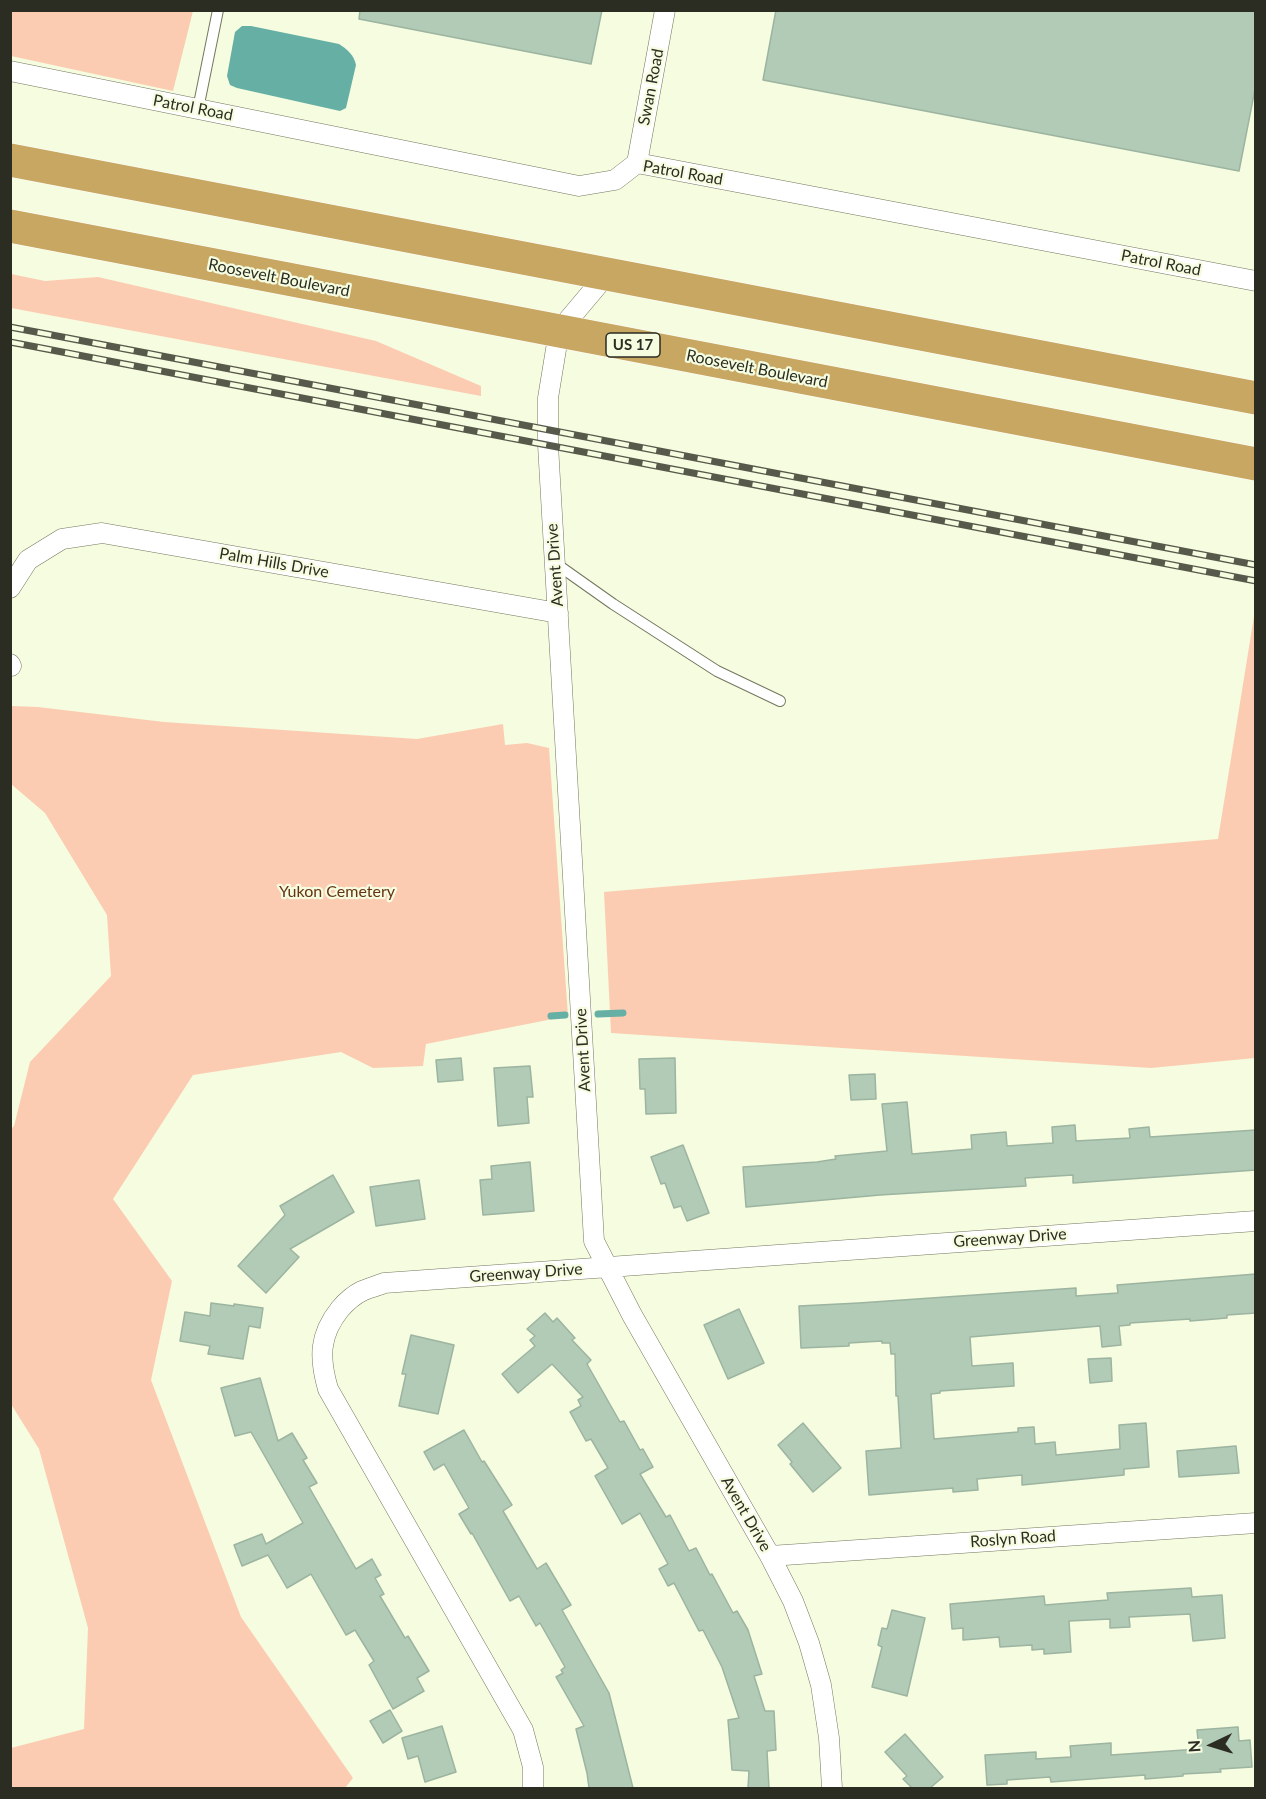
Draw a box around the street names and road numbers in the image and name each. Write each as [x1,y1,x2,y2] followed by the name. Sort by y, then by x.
[634,47,668,127] street label: Swan Road
[151,91,235,125] street label: Patrol Road
[642,157,724,189] street label: Patrol Road
[1119,246,1203,280] street label: Patrol Road
[207,255,351,301] street label: Roosevelt Boulevard
[606,333,660,357] road number: US 17
[685,346,829,392] street label: Roosevelt Boulevard
[543,523,567,607] street label: Avent Drive
[218,544,330,582] street label: Palm Hills Drive
[571,1008,595,1092] street label: Avent Drive
[953,1224,1067,1252] street label: Greenway Drive
[469,1259,583,1287] street label: Greenway Drive
[717,1473,775,1555] street label: Avent Drive
[969,1526,1057,1552] street label: Roslyn Road

